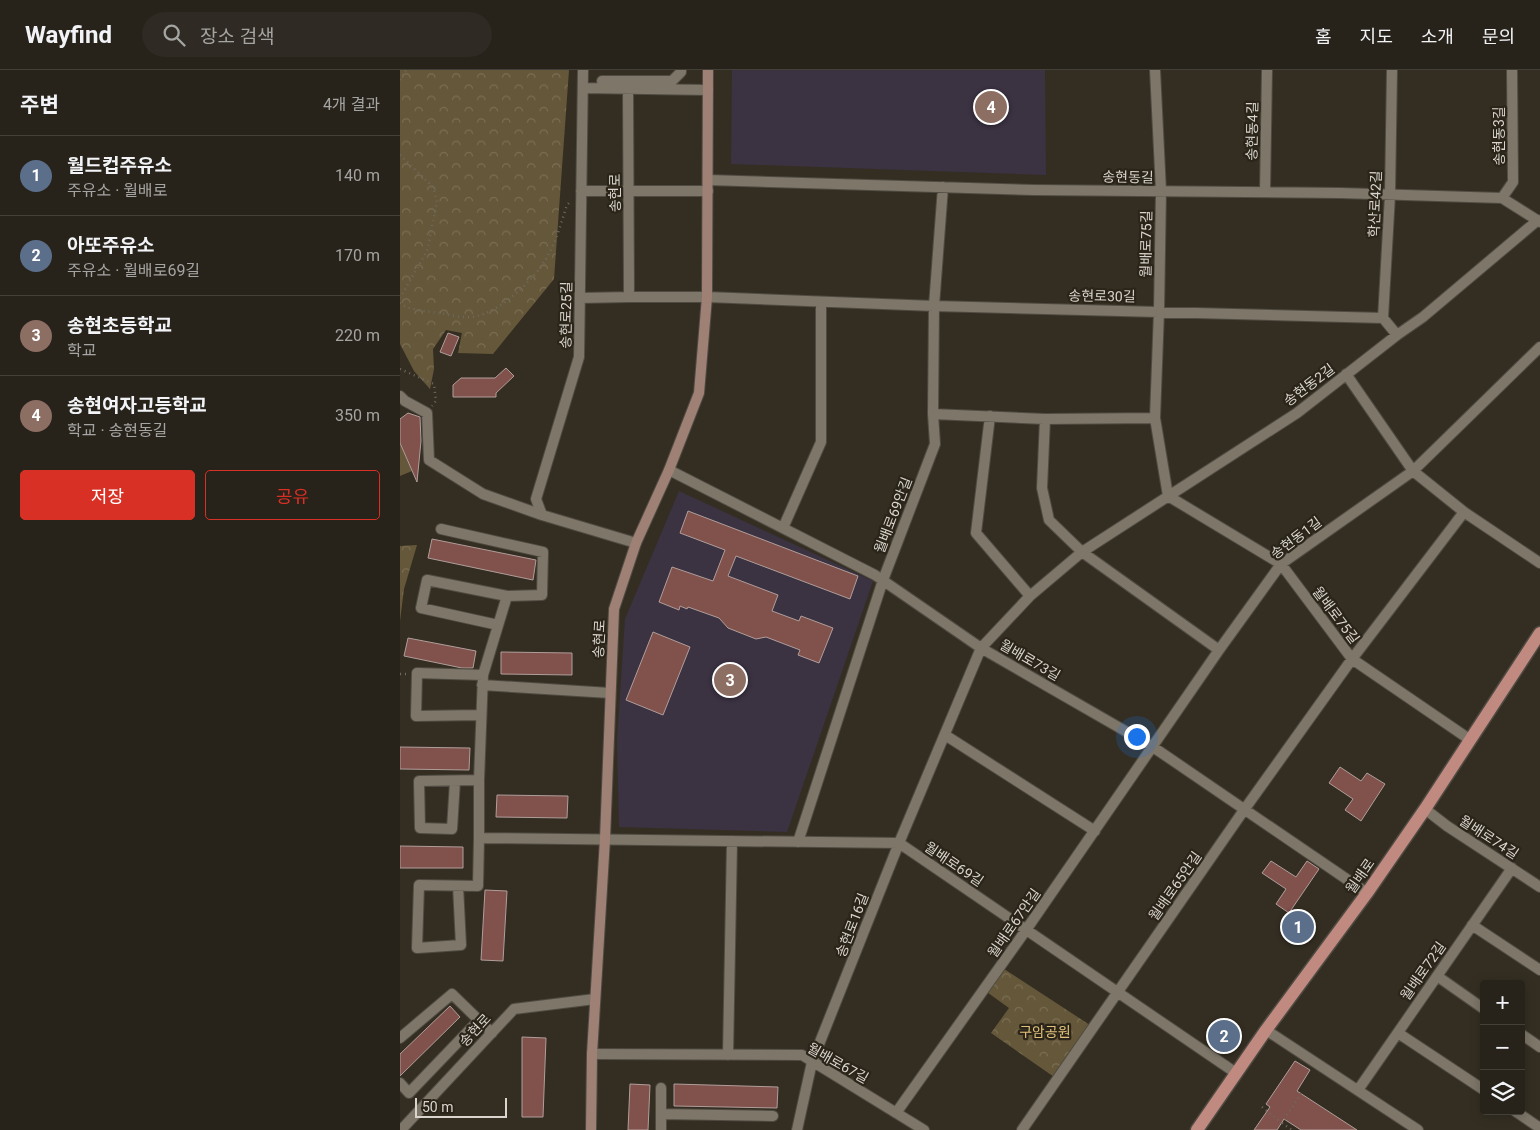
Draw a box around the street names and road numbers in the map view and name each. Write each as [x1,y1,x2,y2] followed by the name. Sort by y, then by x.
[1243,101,1261,161] street label: 송현동4길
[1491,106,1507,166] street label: 송현동3길
[1102,169,1154,185] street label: 송현동길
[1366,170,1384,238] street label: 학산로42길
[607,174,623,212] street label: 송현로
[1137,210,1155,278] street label: 월배로75길
[557,281,575,349] street label: 송현로25길
[1068,287,1136,305] street label: 송현로30길
[1280,361,1338,409] street label: 송현동2길
[871,475,915,555] street label: 월배로69안길
[1267,514,1325,562] street label: 송현동1길
[1309,583,1363,647] street label: 월배로75길
[590,619,608,659] street label: 송현로
[997,636,1063,684] street label: 월배로73길
[1456,812,1522,862] street label: 월배로74길
[922,839,986,889] street label: 월배로69길
[1145,849,1205,923] street label: 월배로65안길
[1342,855,1378,896] street label: 월배로
[984,886,1044,960] street label: 월배로67안길
[832,891,872,959] street label: 송현로16길
[1397,939,1449,1003] street label: 월배로72길
[456,1010,494,1050] street label: 송현로
[805,1040,871,1086] street label: 월배로67길

